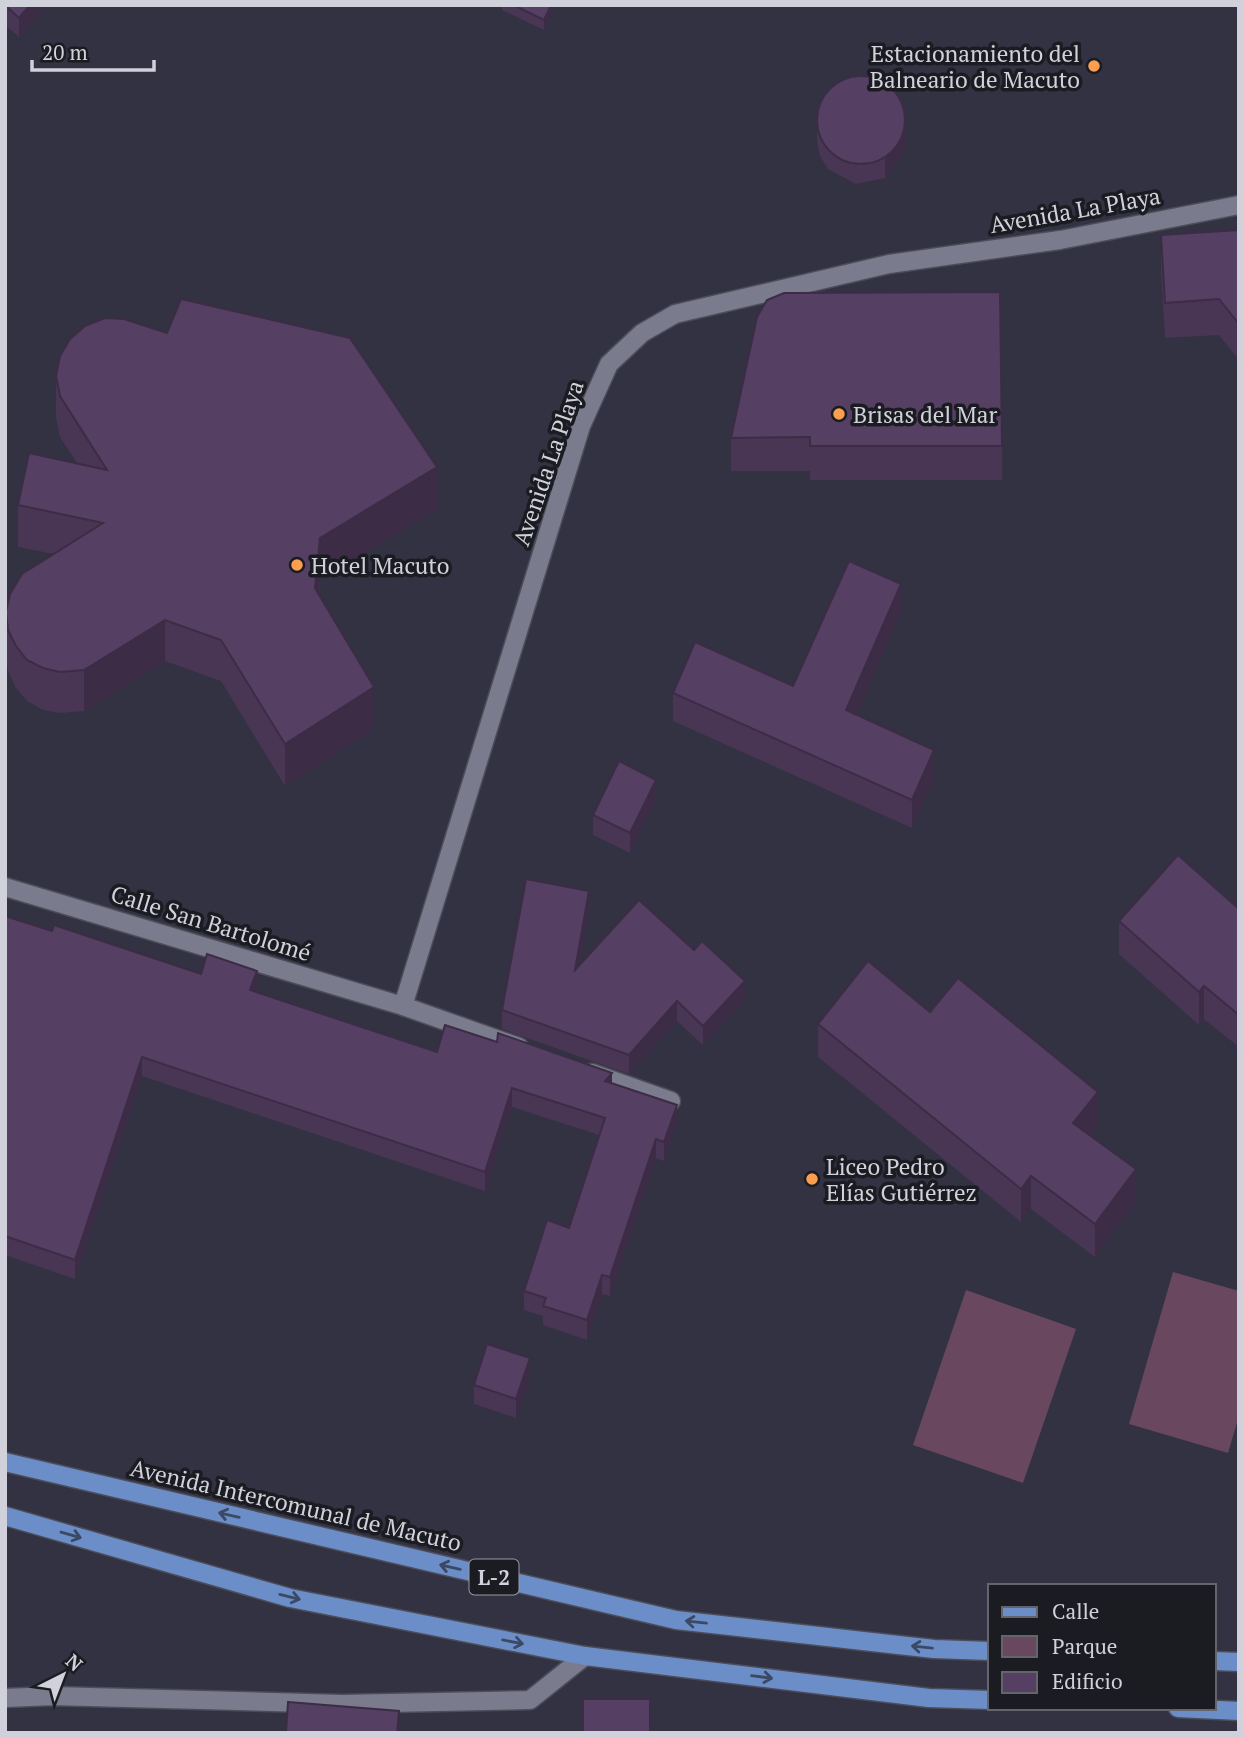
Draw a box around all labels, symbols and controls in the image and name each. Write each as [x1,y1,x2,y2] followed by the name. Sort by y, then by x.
[32,28,154,72] scale bar
[42,38,88,66] text: 20 m
[870,38,1080,95] place label: Estacionamiento del Balneario de Macuto
[1086,58,1102,74] marker: Estacionamiento del Balneario de Macuto
[987,180,1163,240] street label: Avenida La Playa
[505,376,591,550] street label: Avenida La Playa
[853,399,997,430] place label: Brisas del Mar
[831,406,847,422] marker: Brisas del Mar
[311,550,450,581] place label: Hotel Macuto
[289,557,305,573] marker: Hotel Macuto
[107,878,315,968] street label: Calle San Bartolomé
[826,1151,977,1208] place label: Liceo Pedro Elías Gutiérrez
[804,1171,820,1187] marker: Liceo Pedro Elías Gutiérrez
[128,1452,464,1558] street label: Avenida Intercomunal de Macuto
[218,1508,241,1521] one-way arrow
[60,1530,82,1543] one-way arrow
[439,1560,462,1573] one-way arrow
[470,1560,518,1594] road number: L-2
[988,1584,1216,1710] legend
[278,1591,301,1605] one-way arrow
[1052,1597,1099,1625] text: Calle
[685,1615,708,1628] one-way arrow
[1052,1632,1117,1660] text: Parque
[501,1635,524,1649] one-way arrow
[28,1640,98,1710] north arrow
[911,1641,934,1654] one-way arrow
[61,1648,89,1677] text: N
[1052,1667,1123,1695] text: Edificio
[750,1671,773,1684] one-way arrow

